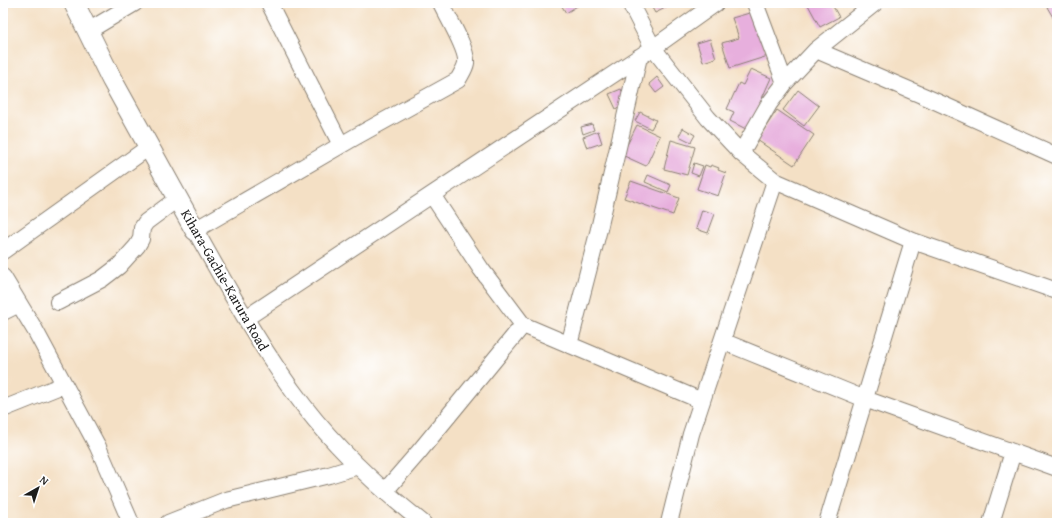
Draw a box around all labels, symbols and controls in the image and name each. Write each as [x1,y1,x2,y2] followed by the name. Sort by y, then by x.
[176,205,274,355] street label: Kihara-Gachie-Karura Road
[18,468,58,508] north arrow
[36,472,53,489] text: N

